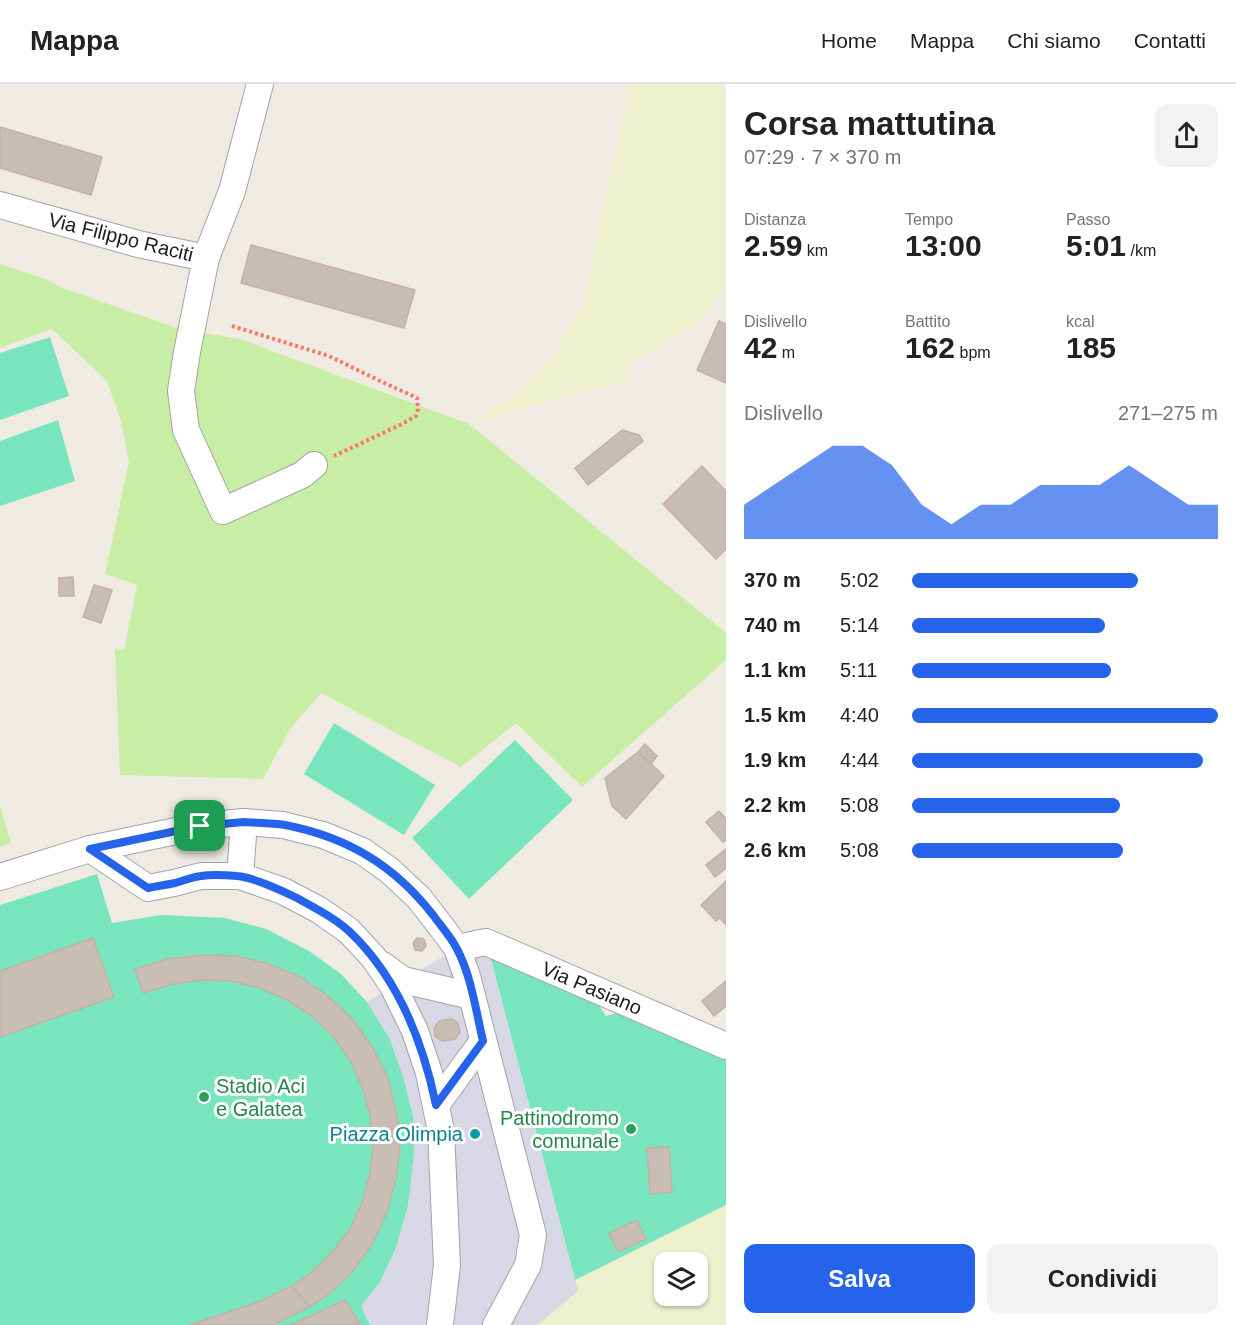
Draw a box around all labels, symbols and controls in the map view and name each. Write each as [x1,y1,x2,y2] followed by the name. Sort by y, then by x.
[30,25,119,56] text: Mappa
[821,29,877,52] text: Home
[910,29,974,52] text: Mappa
[1007,29,1101,52] text: Chi siamo
[1134,29,1206,52] text: Contatti
[1155,104,1218,167] button: share
[744,105,995,142] text: Corsa mattutina
[744,146,901,168] text: 07:29 · 7 × 370 m
[46,208,196,266] street label: Via Filippo Raciti
[744,211,806,228] text: Distanza
[905,211,953,228] text: Tempo
[1066,211,1110,228] text: Passo
[744,229,802,262] text: 2.59
[905,229,982,262] text: 13:00
[1066,229,1126,262] text: 5:01
[802,242,828,259] text: km
[1126,242,1156,259] text: /km
[744,313,807,330] text: Dislivello
[905,313,950,330] text: Battito
[1066,313,1094,330] text: kcal
[744,331,777,364] text: 42
[905,331,955,364] text: 162
[1066,331,1116,364] text: 185
[777,344,795,361] text: m
[955,344,991,361] text: bpm
[744,402,823,424] text: Dislivello
[1118,402,1218,424] text: 271–275 m
[744,569,801,591] text: 370 m
[840,569,879,591] text: 5:02
[744,614,801,636] text: 740 m
[840,614,879,636] text: 5:14
[744,659,806,681] text: 1.1 km
[840,659,877,681] text: 5:11
[744,704,806,726] text: 1.5 km
[840,704,879,726] text: 4:40
[744,749,806,771] text: 1.9 km
[840,749,879,771] text: 4:44
[744,794,806,816] text: 2.2 km
[840,794,879,816] text: 5:08
[174,800,225,851] pin
[183,809,216,842] icon: arrive
[744,839,806,861] text: 2.6 km
[840,839,879,861] text: 5:08
[539,957,645,1019] street label: Via Pasiano
[216,1075,305,1120] place label: Stadio Aci e Galatea
[197,1090,211,1104] marker: Stadio Aci e Galatea
[500,1107,619,1152] place label: Pattinodromo comunale
[624,1122,638,1136] marker: Pattinodromo comunale
[330,1123,464,1145] place label: Piazza Olimpia
[468,1127,482,1141] marker: Piazza Olimpia
[744,1244,975,1313] button: Salva
[987,1244,1218,1313] button: Condividi
[654,1252,708,1306] map controls
[654,1252,708,1306] button: layers

